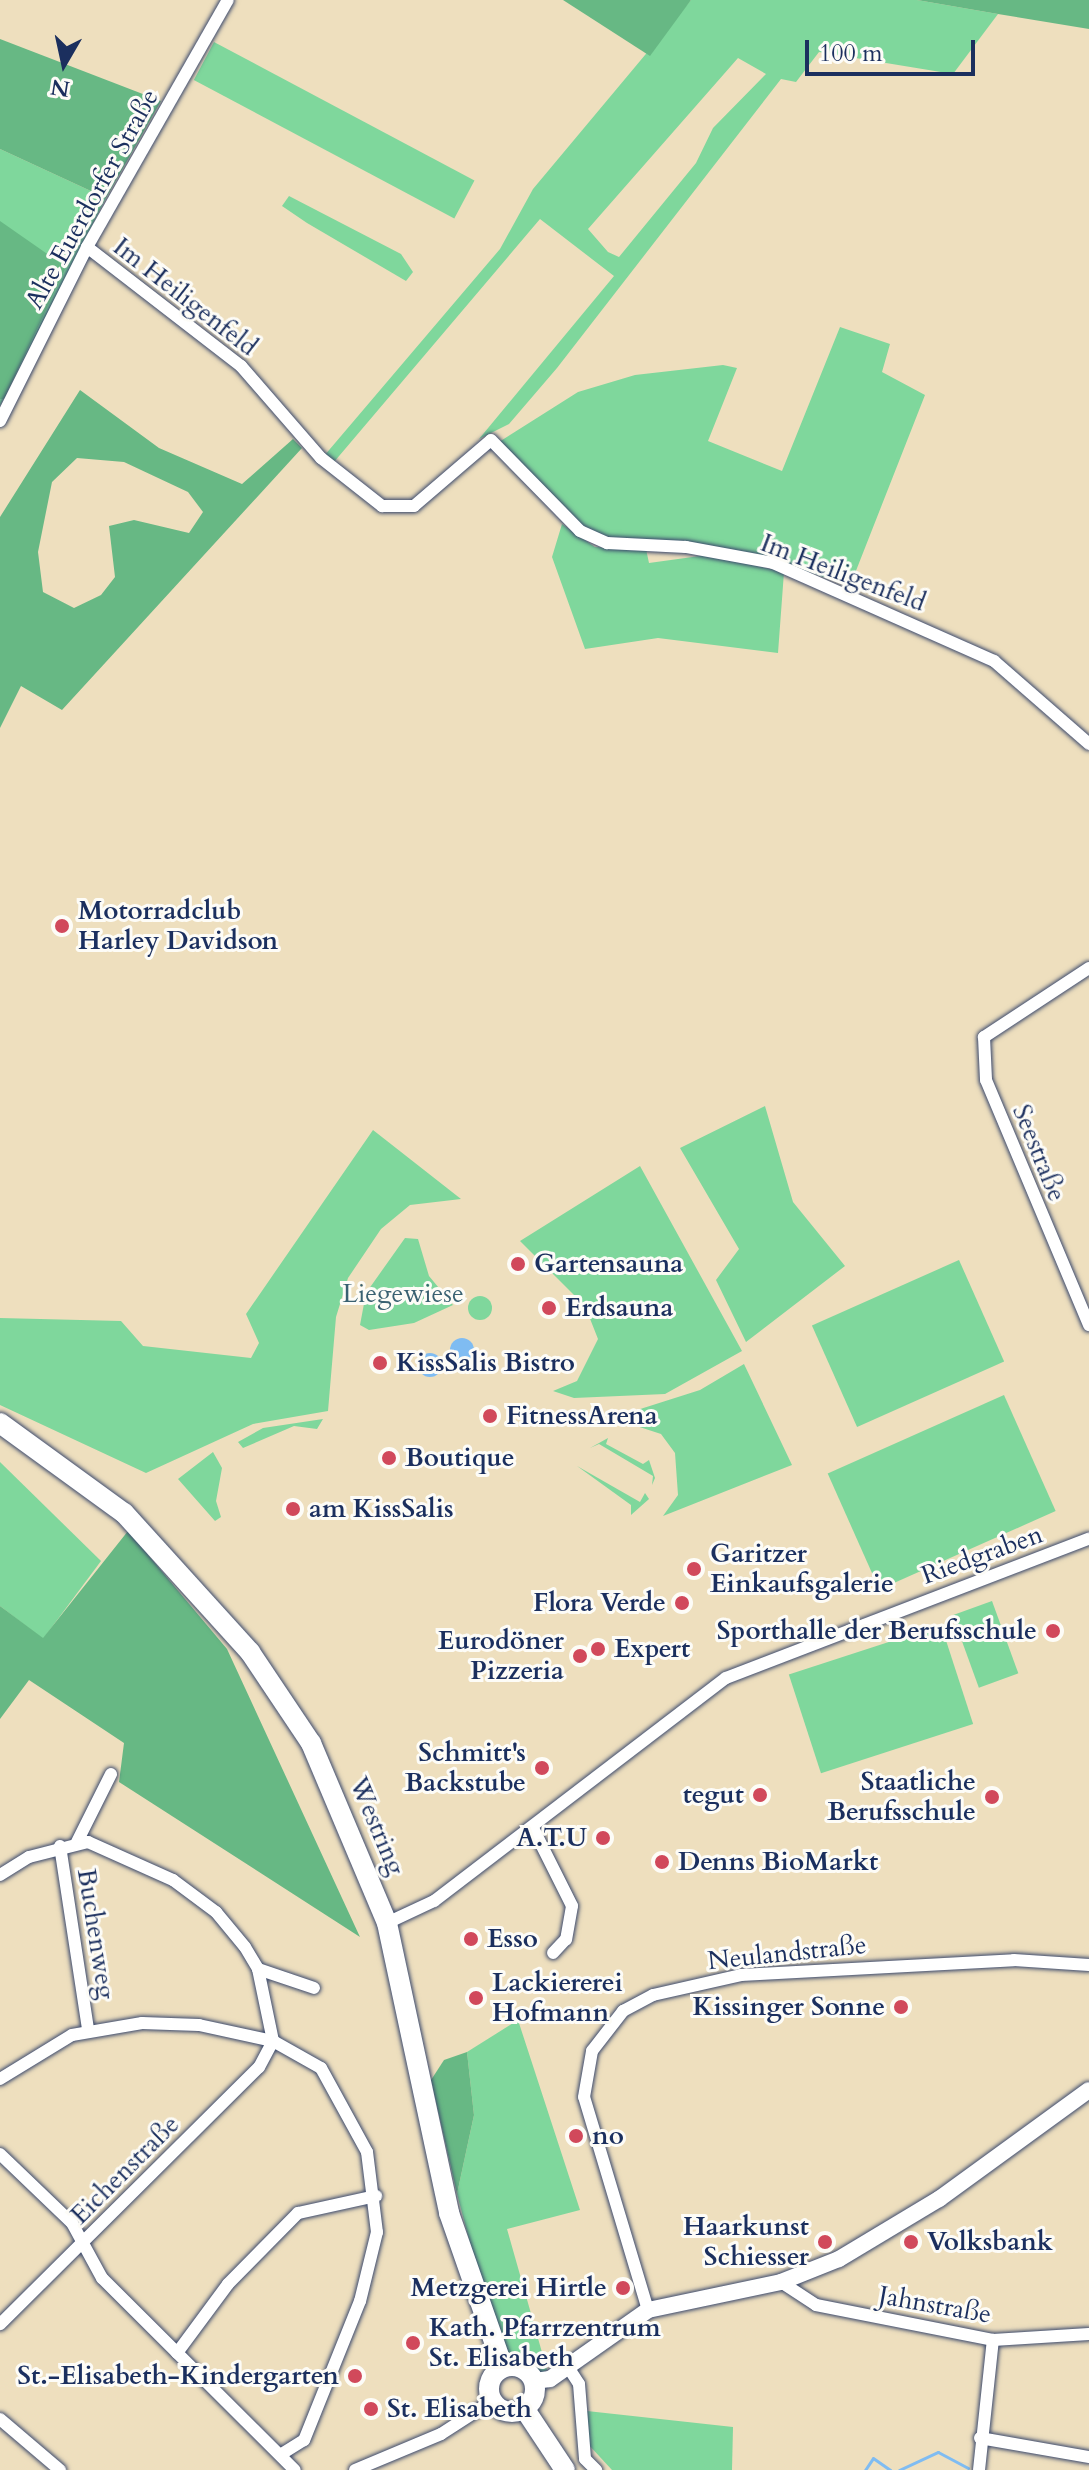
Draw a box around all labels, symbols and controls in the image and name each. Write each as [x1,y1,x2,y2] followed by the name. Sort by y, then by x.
[24,24,104,104] north arrow
[809,24,979,74] scale bar
[819,37,883,70] text: 100 m
[48,71,72,104] text: N
[19,84,165,314] street label: Alte Euerdorfer Straße
[107,231,263,363] street label: Im Heiligenfeld
[756,527,930,619] street label: Im Heiligenfeld
[78,895,278,956] place label: Motorradclub Harley Davidson
[53,917,71,935] marker: Motorradclub Harley Davidson
[1006,1100,1072,1206] street label: Seestraße
[534,1248,683,1280] place label: Gartensauna
[509,1255,527,1273] marker: Gartensauna
[342,1278,464,1310] park label: Liegewiese
[565,1292,673,1324] place label: Erdsauna
[540,1299,558,1317] marker: Erdsauna
[396,1347,575,1379] place label: KissSalis Bistro
[371,1354,389,1372] marker: KissSalis Bistro
[506,1400,658,1432] place label: FitnessArena
[481,1407,499,1425] marker: FitnessArena
[405,1442,515,1474] place label: Boutique
[380,1449,398,1467] marker: Boutique
[309,1493,454,1525] place label: am KissSalis
[284,1500,302,1518] marker: am KissSalis
[917,1519,1047,1591] street label: Riedgraben
[710,1538,894,1600] place label: Garitzer Einkaufsgalerie
[685,1560,703,1578] marker: Garitzer Einkaufsgalerie
[533,1587,666,1619] place label: Flora Verde
[673,1594,691,1612] marker: Flora Verde
[717,1615,1037,1647] place label: Sporthalle der Berufsschule
[1044,1622,1062,1640] marker: Sporthalle der Berufsschule
[438,1625,564,1686] place label: Eurodöner Pizzeria
[614,1633,690,1665] place label: Expert
[589,1640,607,1658] marker: Expert
[571,1647,589,1665] marker: Eurodöner Pizzeria
[404,1737,526,1798] place label: Schmitt's Backstube
[533,1759,551,1777] marker: Schmitt's Backstube
[827,1766,976,1828] place label: Staatliche Berufsschule
[342,1772,412,1880] street label: Westring
[683,1779,744,1811] place label: tegut
[751,1786,769,1804] marker: tegut
[983,1788,1001,1806] marker: Staatliche Berufsschule
[516,1822,587,1854] place label: A.T.U
[594,1829,612,1847] marker: A.T.U
[678,1846,878,1878] place label: Denns BioMarkt
[653,1853,671,1871] marker: Denns BioMarkt
[70,1866,122,2002] street label: Buchenweg
[487,1923,538,1955] place label: Esso
[706,1929,868,1977] street label: Neulandstraße
[462,1930,480,1948] marker: Esso
[492,1967,623,2028] place label: Lackiererei Hofmann
[467,1989,485,2007] marker: Lackiererei Hofmann
[693,1991,885,2023] place label: Kissinger Sonne
[892,1998,910,2016] marker: Kissinger Sonne
[64,2109,186,2231] street label: Eichenstraße
[592,2120,624,2152] place label: no
[567,2127,585,2145] marker: no
[683,2211,809,2272] place label: Haarkunst Schiesser
[927,2226,1053,2258] place label: Volksbank
[816,2233,834,2251] marker: Haarkunst Schiesser
[902,2233,920,2251] marker: Volksbank
[411,2272,607,2304] place label: Metzgerei Hirtle
[614,2279,632,2297] marker: Metzgerei Hirtle
[876,2280,994,2330] street label: Jahnstraße
[429,2312,661,2374] place label: Kath. Pfarrzentrum St. Elisabeth
[404,2334,422,2352] marker: Kath. Pfarrzentrum St. Elisabeth
[17,2360,339,2392] place label: St.-Elisabeth-Kindergarten
[346,2367,364,2385] marker: St.-Elisabeth-Kindergarten
[387,2393,532,2425] place label: St. Elisabeth
[362,2400,380,2418] marker: St. Elisabeth

